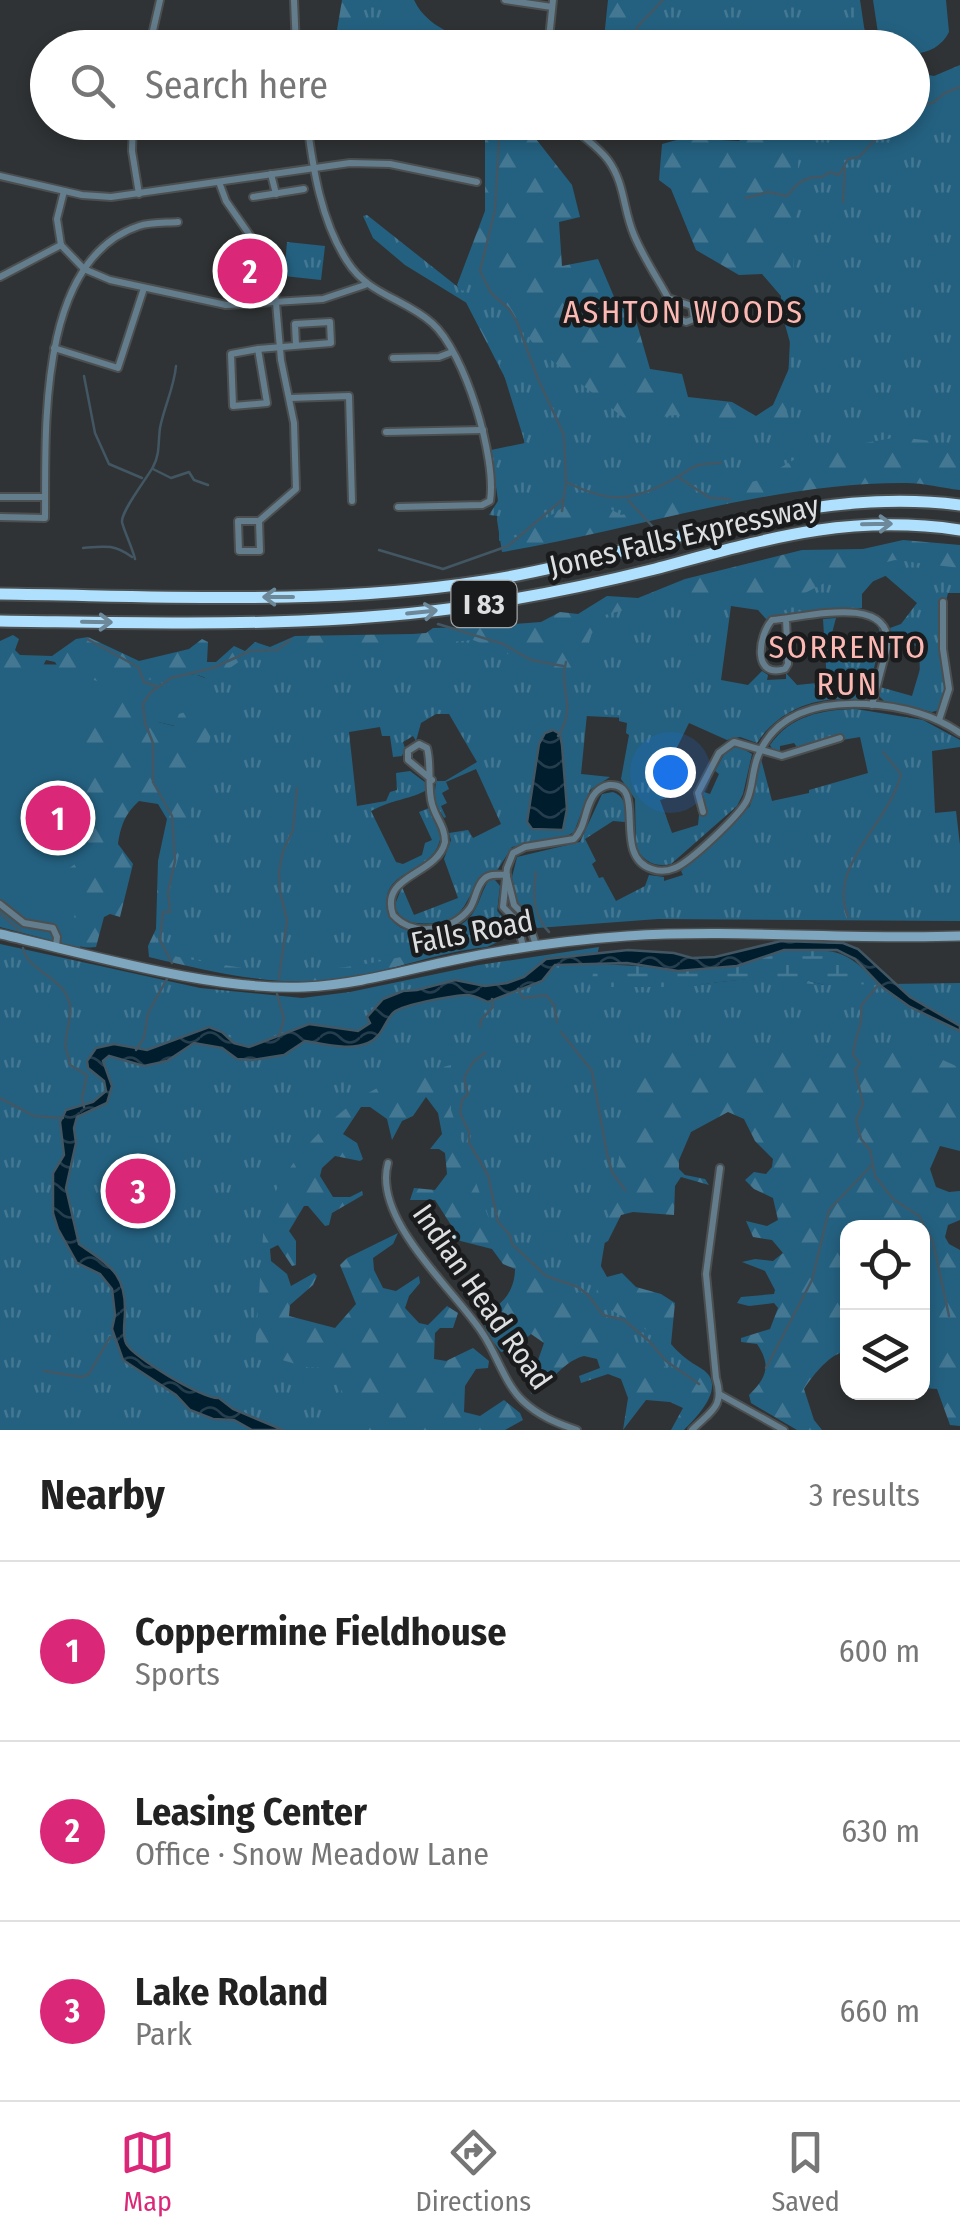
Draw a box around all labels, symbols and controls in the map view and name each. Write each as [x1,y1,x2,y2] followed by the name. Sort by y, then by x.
[30,30,930,140] search box
[65,58,120,113] icon: search
[145,62,328,108] text: Search here
[218,234,282,308] pin: 2
[563,293,805,331] district label: ASHTON WOODS
[546,487,823,585] street label: Jones Falls Expressway
[861,515,893,534] one-way arrow
[452,581,516,627] road number: I 83
[262,588,294,606] one-way arrow
[405,603,438,622] one-way arrow
[80,612,113,632] one-way arrow
[768,628,928,703] district label: SORRENTO RUN
[645,747,696,798] your location
[26,780,90,856] pin: 1
[408,903,536,961] street label: Falls Road
[106,1154,170,1228] pin: 3
[405,1198,559,1396] street label: Indian Head Road
[840,1220,930,1400] map controls
[840,1220,930,1310] button: locate
[840,1310,930,1400] button: layers
[40,1470,165,1520] text: Nearby
[809,1476,920,1514] text: 3 results
[135,1609,507,1655] text: Coppermine Fieldhouse
[66,1632,79,1670] text: 1
[839,1632,920,1670] text: 600 m
[135,1655,220,1693] text: Sports
[135,1789,367,1835] text: Leasing Center
[65,1812,80,1850] text: 2
[841,1812,920,1850] text: 630 m
[135,1835,489,1873] text: Office · Snow Meadow Lane
[135,1969,328,2015] text: Lake Roland
[65,1992,80,2030] text: 3
[839,1992,920,2030] text: 660 m
[135,2015,192,2053] text: Park
[120,2125,175,2218] tab: Map
[415,2125,531,2218] tab: Directions
[771,2125,840,2218] tab: Saved

